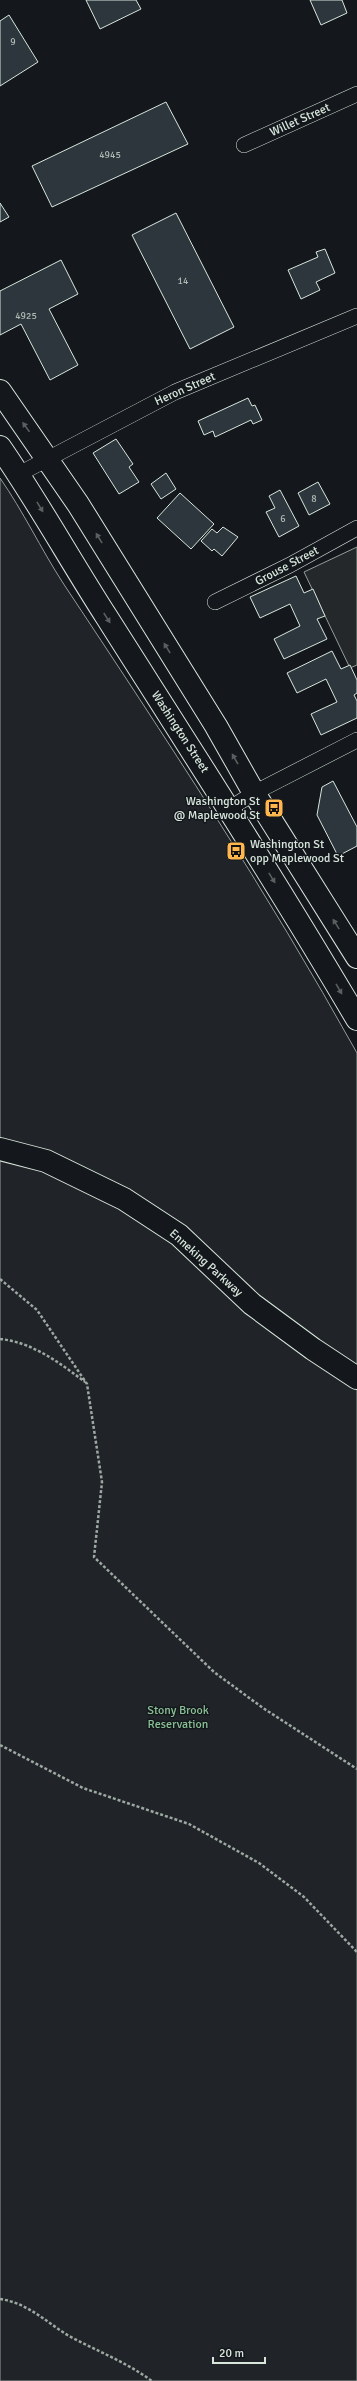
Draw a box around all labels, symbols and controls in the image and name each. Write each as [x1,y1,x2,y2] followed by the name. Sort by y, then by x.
[10,36,16,48] house number: 9
[268,100,332,140] street label: Willet Street
[99,149,121,161] house number: 4945
[178,275,189,287] house number: 14
[15,310,37,322] house number: 4925
[152,369,218,409] street label: Heron Street
[22,422,30,433] one-way arrow
[311,493,317,505] house number: 8
[36,501,43,513] one-way arrow
[280,513,286,525] house number: 6
[95,533,103,543] one-way arrow
[253,543,321,589] street label: Grouse Street
[103,613,111,624] one-way arrow
[164,642,171,654] one-way arrow
[148,688,212,776] street label: Washington Street
[231,754,238,765] one-way arrow
[174,794,260,823] place label: Washington St @ Maplewood St
[263,797,285,819] bus stop icon: Washington St @ Maplewood St
[250,837,344,866] place label: Washington St opp Maplewood St
[225,840,247,862] bus stop icon: Washington St opp Maplewood St
[268,873,276,883] one-way arrow
[332,919,340,929] one-way arrow
[336,983,343,995] one-way arrow
[166,1226,246,1300] street label: Enneking Parkway
[147,1703,209,1732] park label: Stony Brook Reservation
[213,2339,265,2365] scale bar
[219,2346,244,2361] text: 20 m

